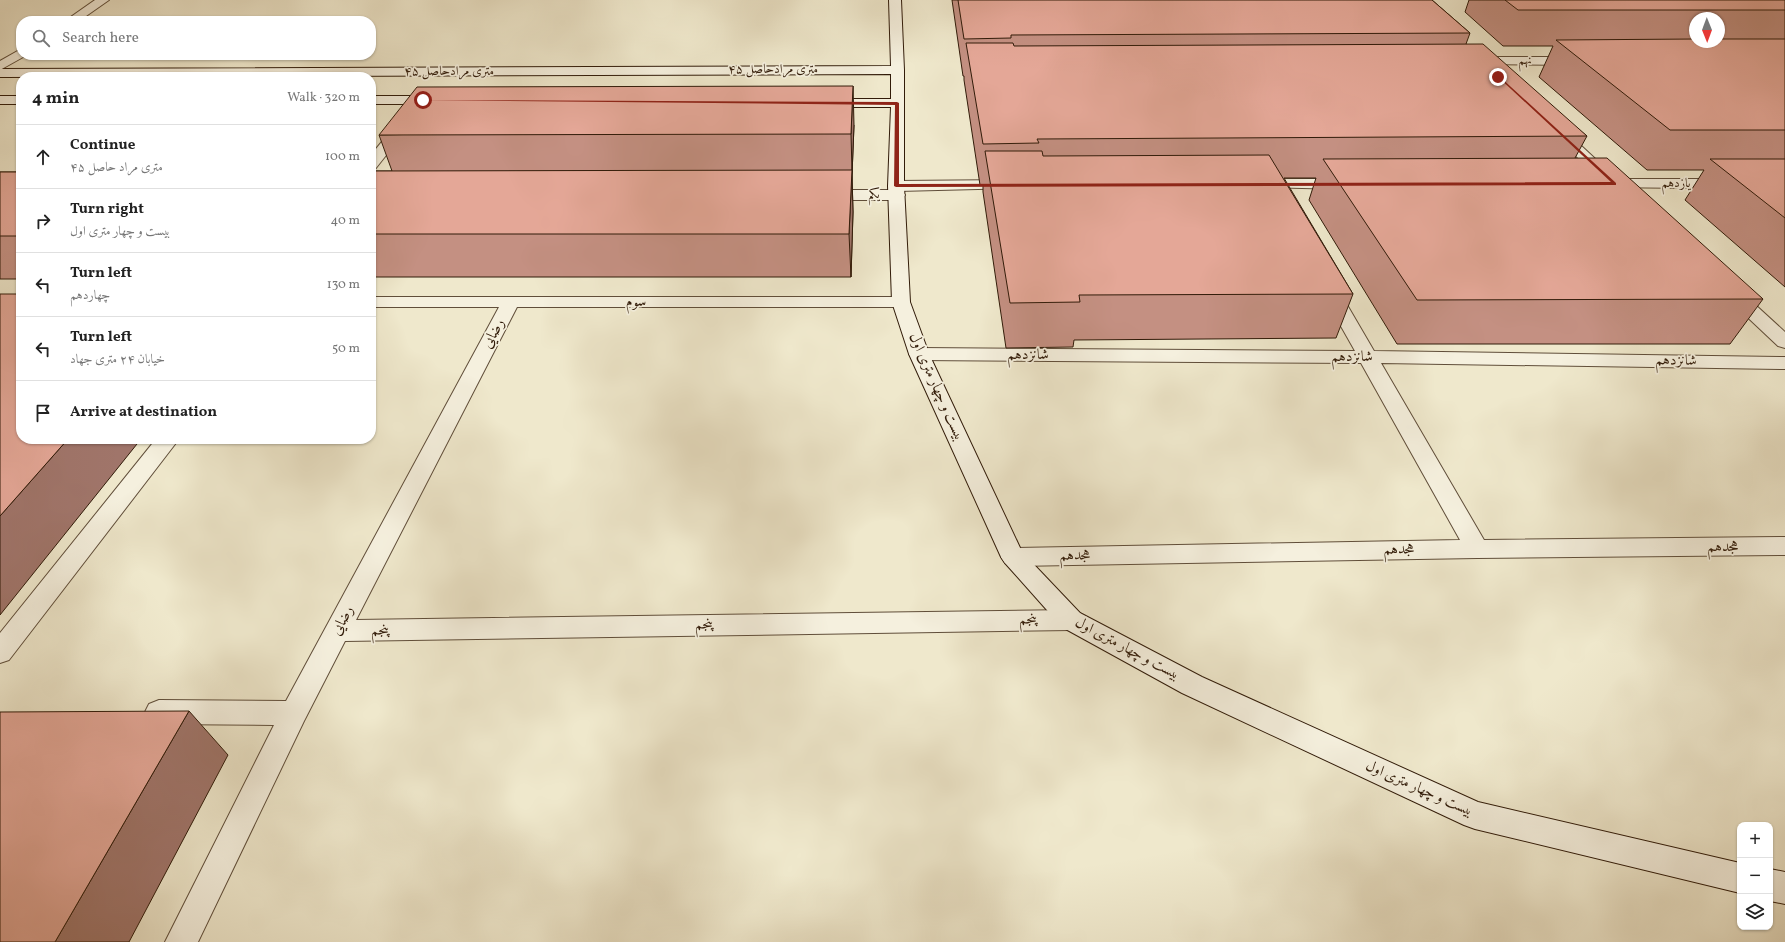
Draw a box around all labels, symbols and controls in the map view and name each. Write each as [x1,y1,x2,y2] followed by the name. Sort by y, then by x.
[1689,12,1725,48] north arrow
[16,16,376,60] search box
[30,27,52,49] icon: search
[62,28,139,49] text: Search here
[1518,52,1532,72] street label: نهم
[728,61,818,79] street label: ۴۵ متری مرادحاصل
[404,63,494,81] street label: ۴۵ متری مرادحاصل
[1489,68,1507,86] route end
[32,87,79,110] text: 4 min
[287,89,360,107] text: Walk · 320 m
[414,91,432,109] route start
[70,135,135,156] text: Continue
[32,146,54,168] icon: ahead
[325,148,360,166] text: 100 m
[70,159,163,177] text: ۴۵ متری مراد حاصل
[1661,175,1692,195] street label: یازدهم
[868,186,881,206] street label: یکم
[70,199,144,220] text: Turn right
[32,210,54,232] icon: right
[331,212,360,230] text: 40 m
[70,223,170,241] text: بیست و چهار متری اول
[70,263,132,284] text: Turn left
[32,274,54,296] icon: left
[327,276,360,294] text: 130 m
[70,287,110,305] text: چهاردهم
[626,292,646,314] street label: سوم
[477,315,511,353] street label: رضایی
[70,327,132,348] text: Turn left
[903,330,969,444] street label: بیست و چهار متری اول
[32,338,54,360] icon: left
[332,340,360,358] text: 50 m
[1007,345,1049,368] street label: شانزدهم
[1331,347,1373,370] street label: شانزدهم
[1655,350,1697,374] street label: شانزدهم
[70,351,165,369] text: خیابان ۲۴ متری جهاد
[32,402,54,424] icon: arrive
[70,402,217,423] text: Arrive at destination
[1707,537,1739,560] street label: هجدهم
[1383,539,1415,563] street label: هجدهم
[1059,545,1091,569] street label: هجدهم
[326,602,360,640] street label: رضایی
[1019,609,1039,633] street label: پنجم
[1071,613,1183,685] street label: بیست و چهار متری اول
[695,614,715,638] street label: پنجم
[371,620,391,644] street label: پنجم
[1362,756,1476,822] street label: بیست و چهار متری اول
[1737,822,1773,930] map controls
[1737,822,1773,858] button: +
[1737,858,1773,894] button: −
[1737,894,1773,930] button: layers

